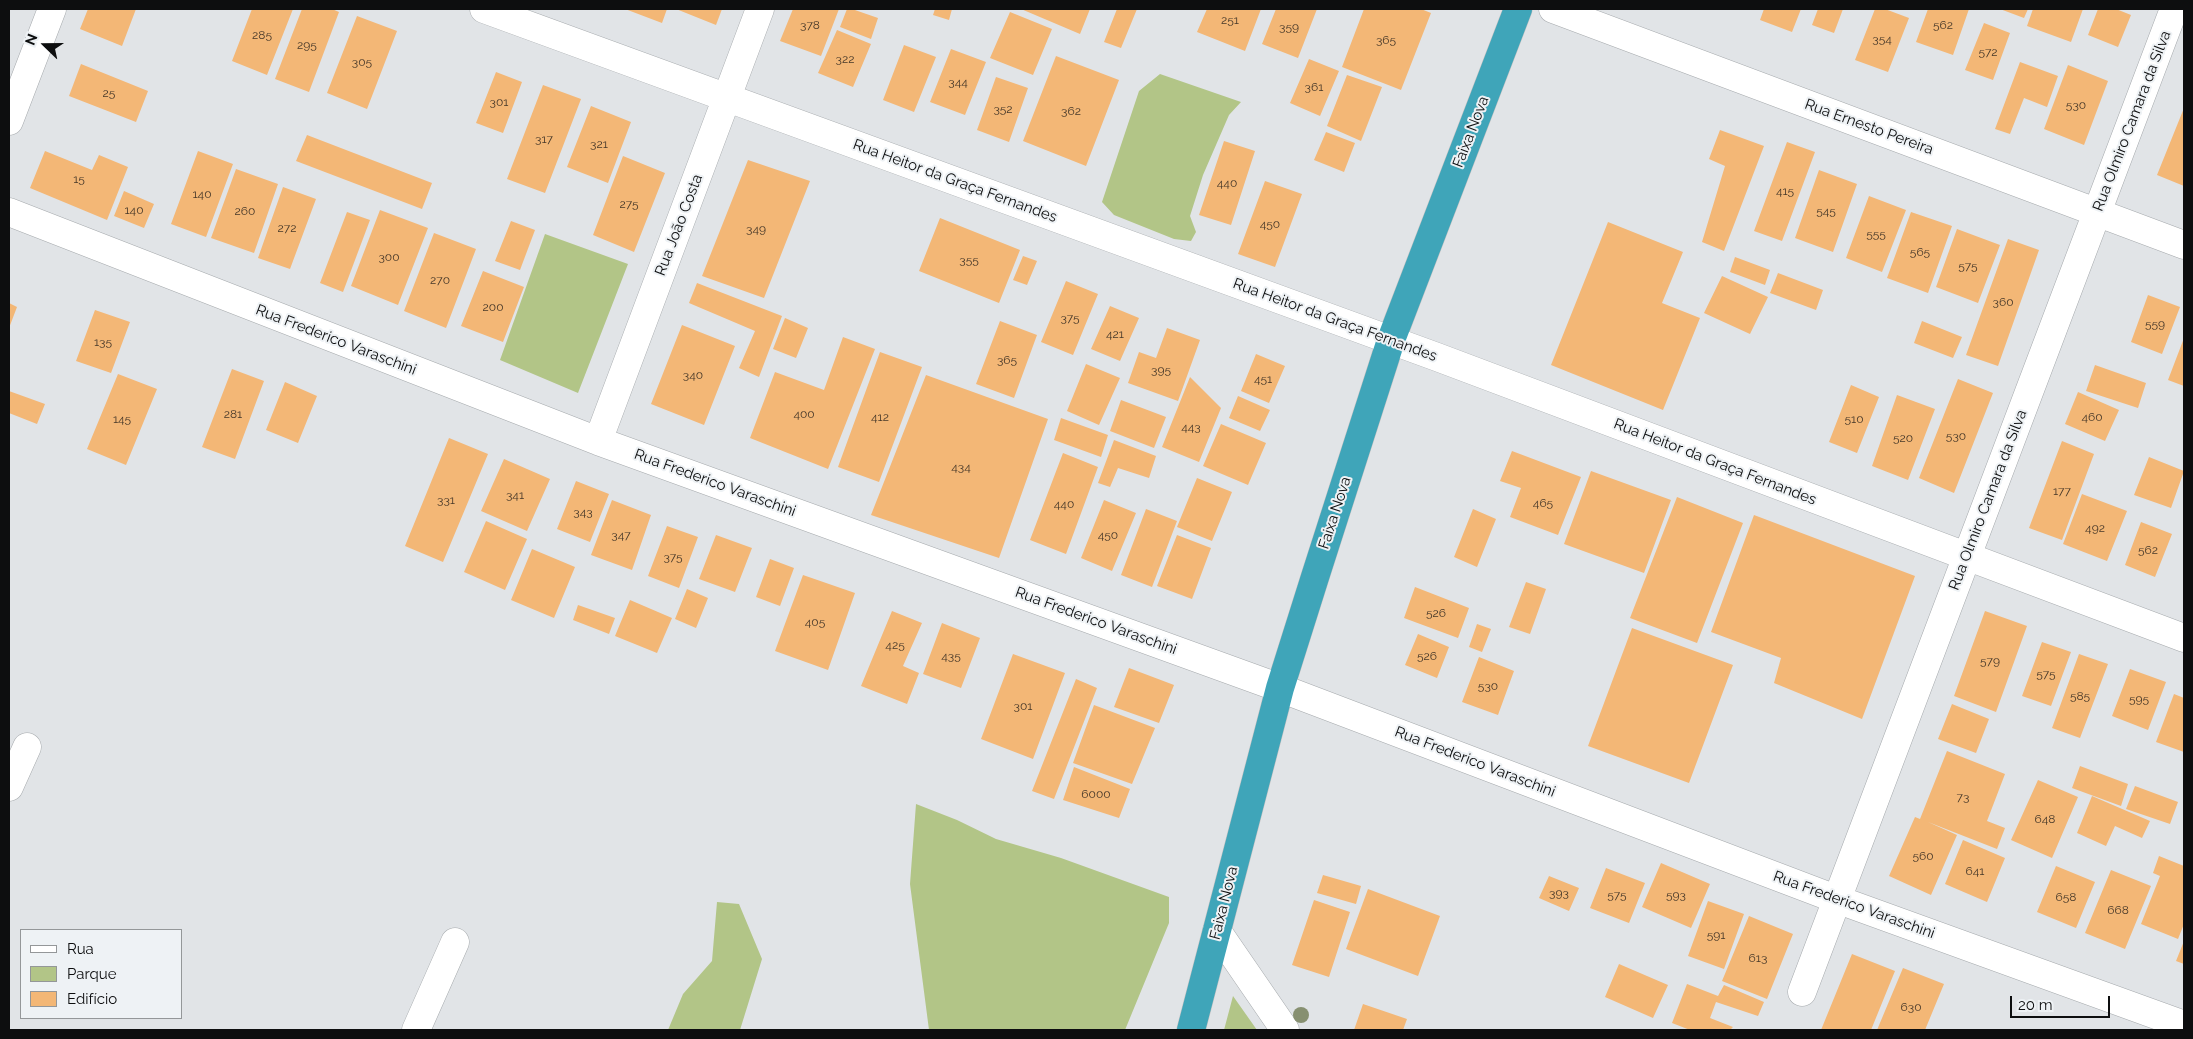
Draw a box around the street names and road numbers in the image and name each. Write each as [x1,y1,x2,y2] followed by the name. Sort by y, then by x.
[2089,28,2175,214] street label: Rua Olmiro Camara da Silva
[1449,94,1493,170] street label: Faixa Nova
[1802,95,1936,159] street label: Rua Ernesto Pereira
[851,136,1059,226] street label: Rua Heitor da Graça Fernandes
[651,172,707,278] street label: Rua João Costa
[1231,275,1439,365] street label: Rua Heitor da Graça Fernandes
[253,301,419,379] street label: Rua Frederico Varaschini
[1945,407,2031,593] street label: Rua Olmiro Camara da Silva
[1611,415,1819,509] street label: Rua Heitor da Graça Fernandes
[632,445,798,521] street label: Rua Frederico Varaschini
[1315,475,1355,551] street label: Faixa Nova
[1013,583,1179,659] street label: Rua Frederico Varaschini
[1392,723,1558,801] street label: Rua Frederico Varaschini
[1206,864,1242,942] street label: Faixa Nova
[1771,867,1937,943] street label: Rua Frederico Varaschini

